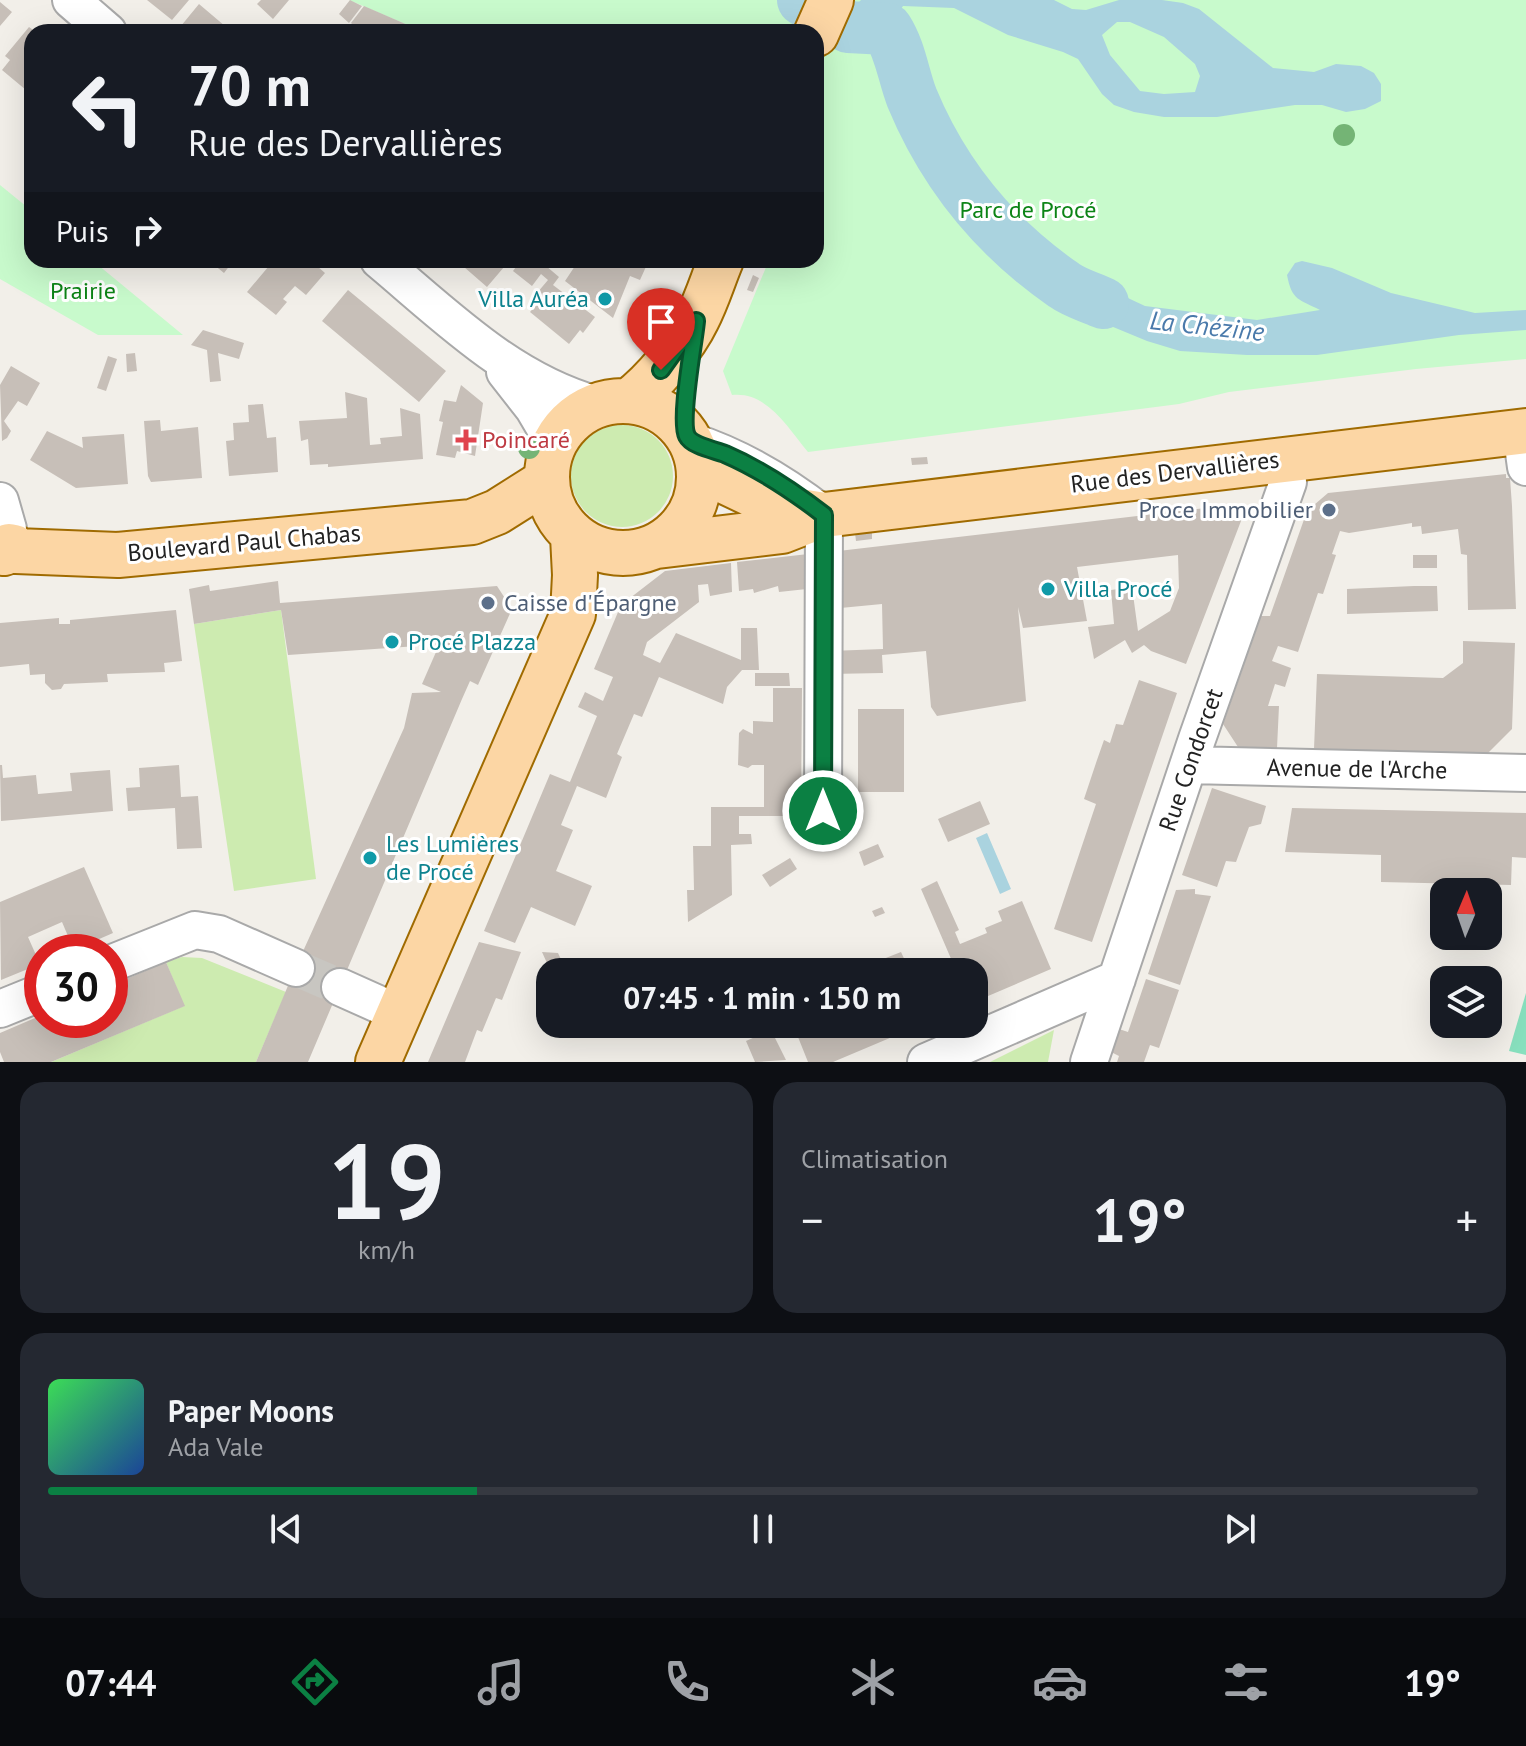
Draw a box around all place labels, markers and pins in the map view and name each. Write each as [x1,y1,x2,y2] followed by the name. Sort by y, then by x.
[477,283,589,314] place label: Villa Auréa
[627,288,695,370] pin
[596,290,614,308] marker: Villa Auréa
[482,424,570,455] place label: Poincaré
[457,431,475,449] marker: Poincaré
[1139,494,1313,525] place label: Proce Immobilier
[1320,501,1338,519] marker: Proce Immobilier
[1063,573,1172,604] place label: Villa Procé
[1039,580,1057,598] marker: Villa Procé
[504,587,677,618] place label: Caisse d'Épargne
[479,594,497,612] marker: Caisse d'Épargne
[408,626,536,657] place label: Procé Plazza
[383,633,401,651] marker: Procé Plazza
[386,828,519,887] place label: Les Lumières de Procé
[361,849,379,867] marker: Les Lumières de Procé

